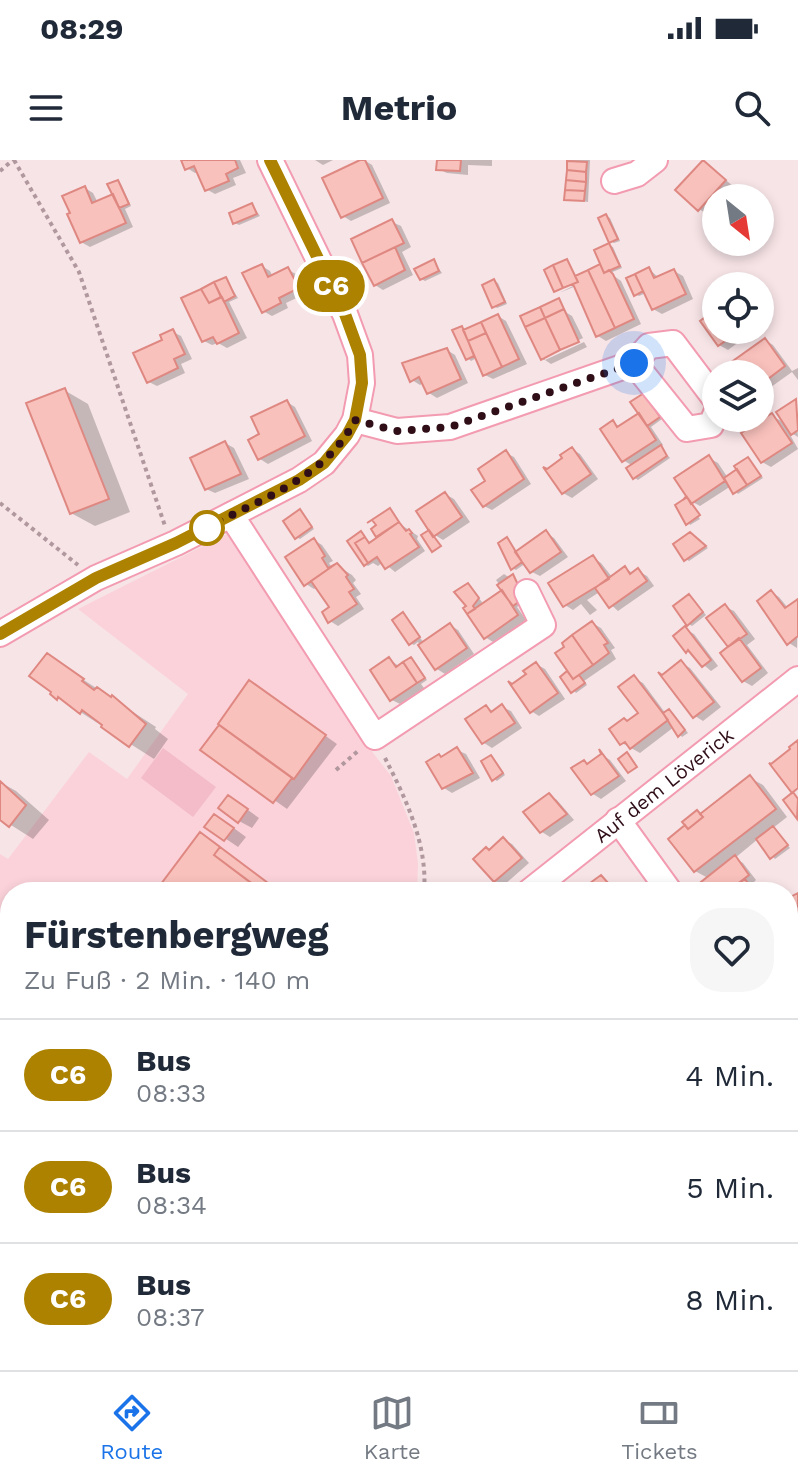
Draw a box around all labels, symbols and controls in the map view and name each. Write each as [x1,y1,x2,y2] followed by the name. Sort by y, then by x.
[40,11,124,46] text: 08:29
[24,86,68,130] icon: menu
[730,86,774,130] icon: search
[341,87,457,129] text: Metrio
[702,184,774,256] north arrow
[702,184,774,432] map controls
[295,260,367,312] line badge: C6
[313,269,349,302] text: C6
[702,272,774,344] button: locate
[614,343,654,383] your location
[702,360,774,432] button: layers
[190,511,224,545] unlabelled marker
[589,723,738,848] street label: Auf dem Löverick
[690,908,774,992] button: heart
[24,913,329,957] text: Fürstenbergweg
[24,965,310,995] text: Zu Fuß · 2 Min. · 140 m
[136,1043,191,1078] text: Bus
[50,1058,86,1091] text: C6
[685,1058,774,1093] text: 4 Min.
[136,1078,206,1108] text: 08:33
[136,1155,191,1190] text: Bus
[50,1170,86,1203] text: C6
[686,1170,774,1205] text: 5 Min.
[136,1190,207,1220] text: 08:34
[136,1267,191,1302] text: Bus
[50,1282,86,1315] text: C6
[685,1282,774,1317] text: 8 Min.
[136,1302,205,1332] text: 08:37
[100,1391,163,1464] tab: Route
[364,1391,421,1464] tab: Karte
[621,1391,698,1464] tab: Tickets

